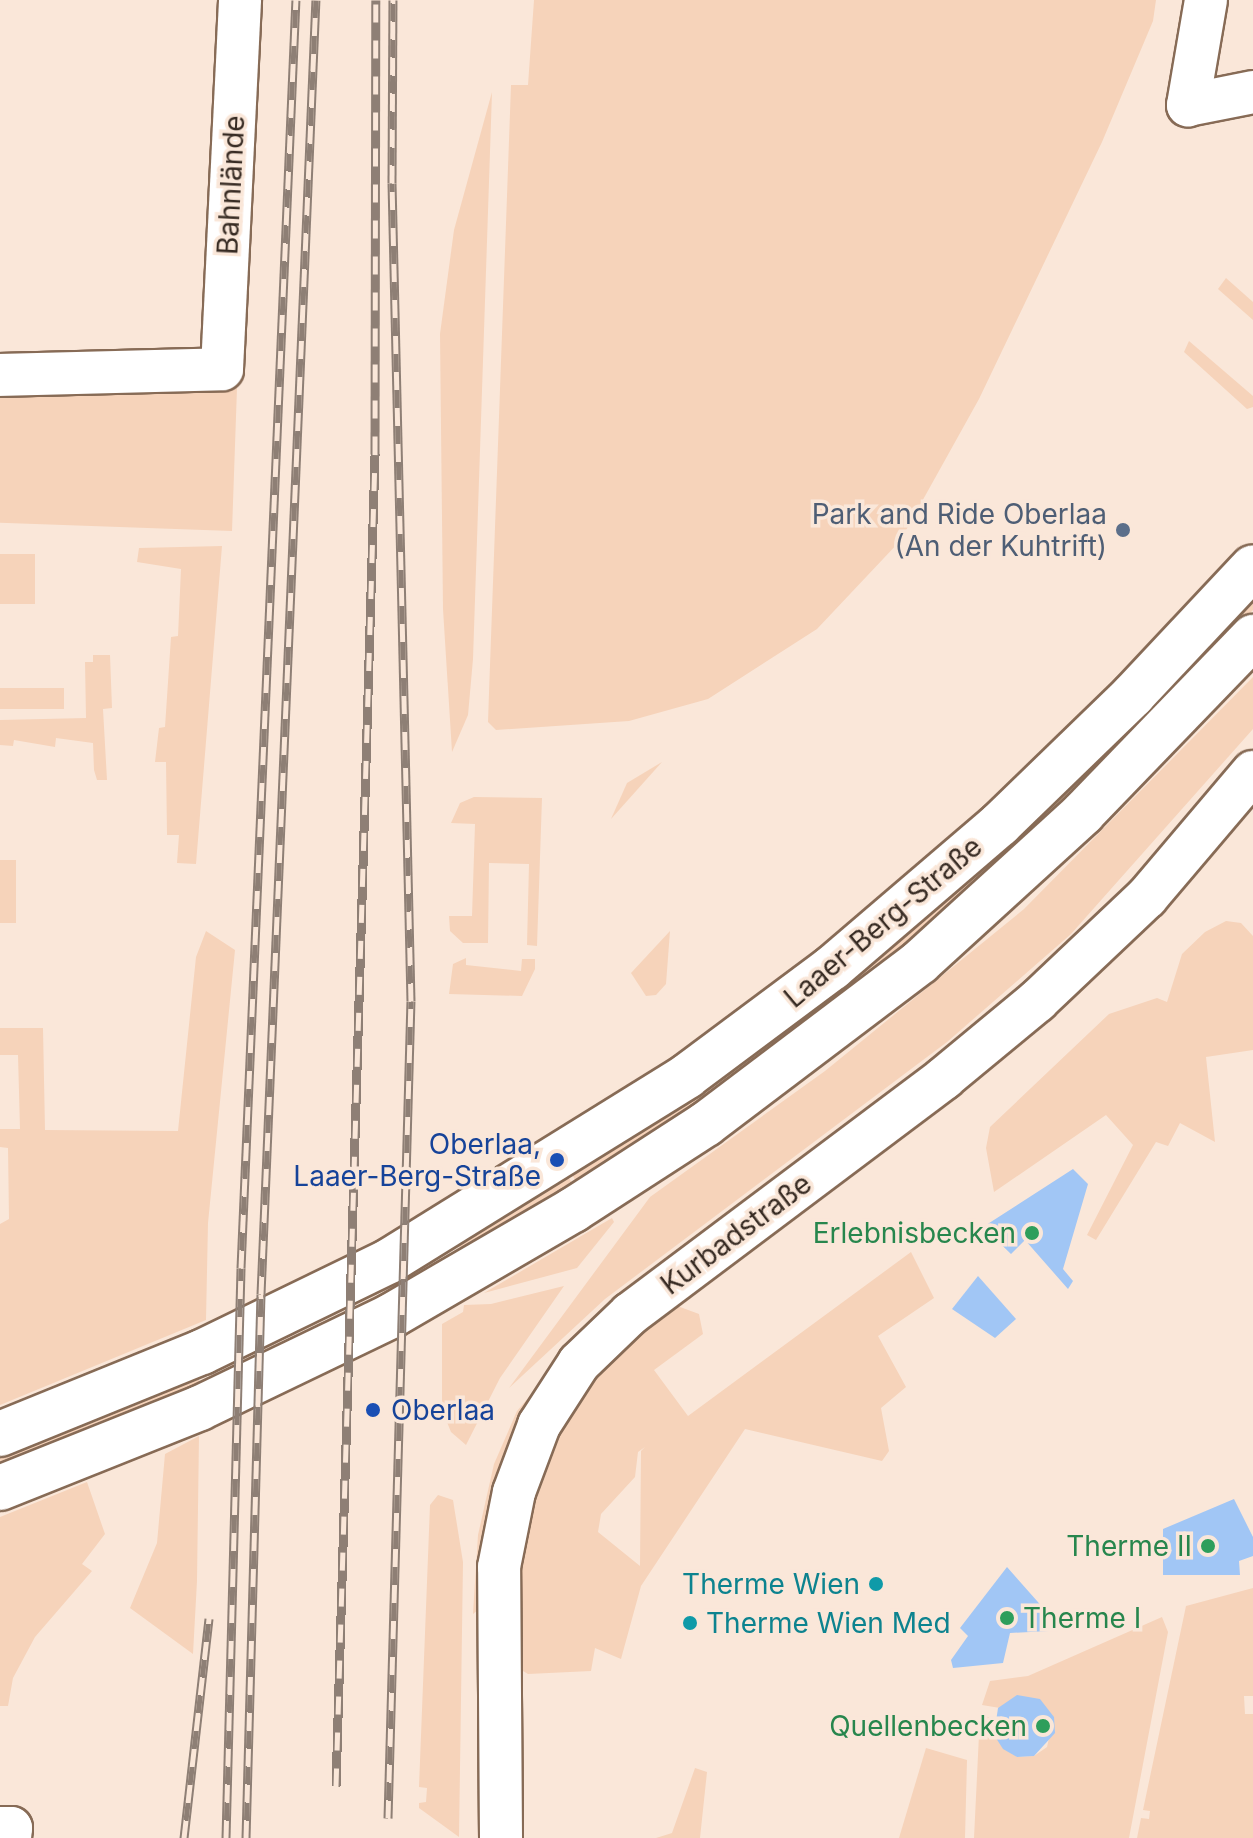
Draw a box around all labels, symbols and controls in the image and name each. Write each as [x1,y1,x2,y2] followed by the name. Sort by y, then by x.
[211,114,251,256] street label: Bahnlände
[812,497,1107,563] place label: Park and Ride Oberlaa (An der Kuhtrift)
[1114,521,1132,539] marker: Park and Ride Oberlaa (An der Kuhtrift)
[777,830,989,1014] street label: Laaer-Berg-Straße
[293,1127,541,1193] place label: Oberlaa, Laaer-Berg-Straße
[548,1151,566,1169] marker: Oberlaa, Laaer-Berg-Straße
[654,1167,818,1301] street label: Kurbadstraße
[813,1216,1016,1250] place label: Erlebnisbecken
[1023,1224,1041,1242] marker: Erlebnisbecken
[391,1393,495,1427] place label: Oberlaa
[362,1399,384,1421] marker: Oberlaa
[1066,1529,1192,1563] place label: Therme II
[1199,1537,1217,1555] marker: Therme II
[682,1567,860,1601] place label: Therme Wien
[867,1575,885,1593] marker: Therme Wien
[1023,1601,1141,1635] place label: Therme I
[706,1606,951,1640] place label: Therme Wien Med
[998,1609,1016,1627] marker: Therme I
[681,1614,699,1632] marker: Therme Wien Med
[829,1709,1027,1743] place label: Quellenbecken
[1034,1717,1052,1735] marker: Quellenbecken

